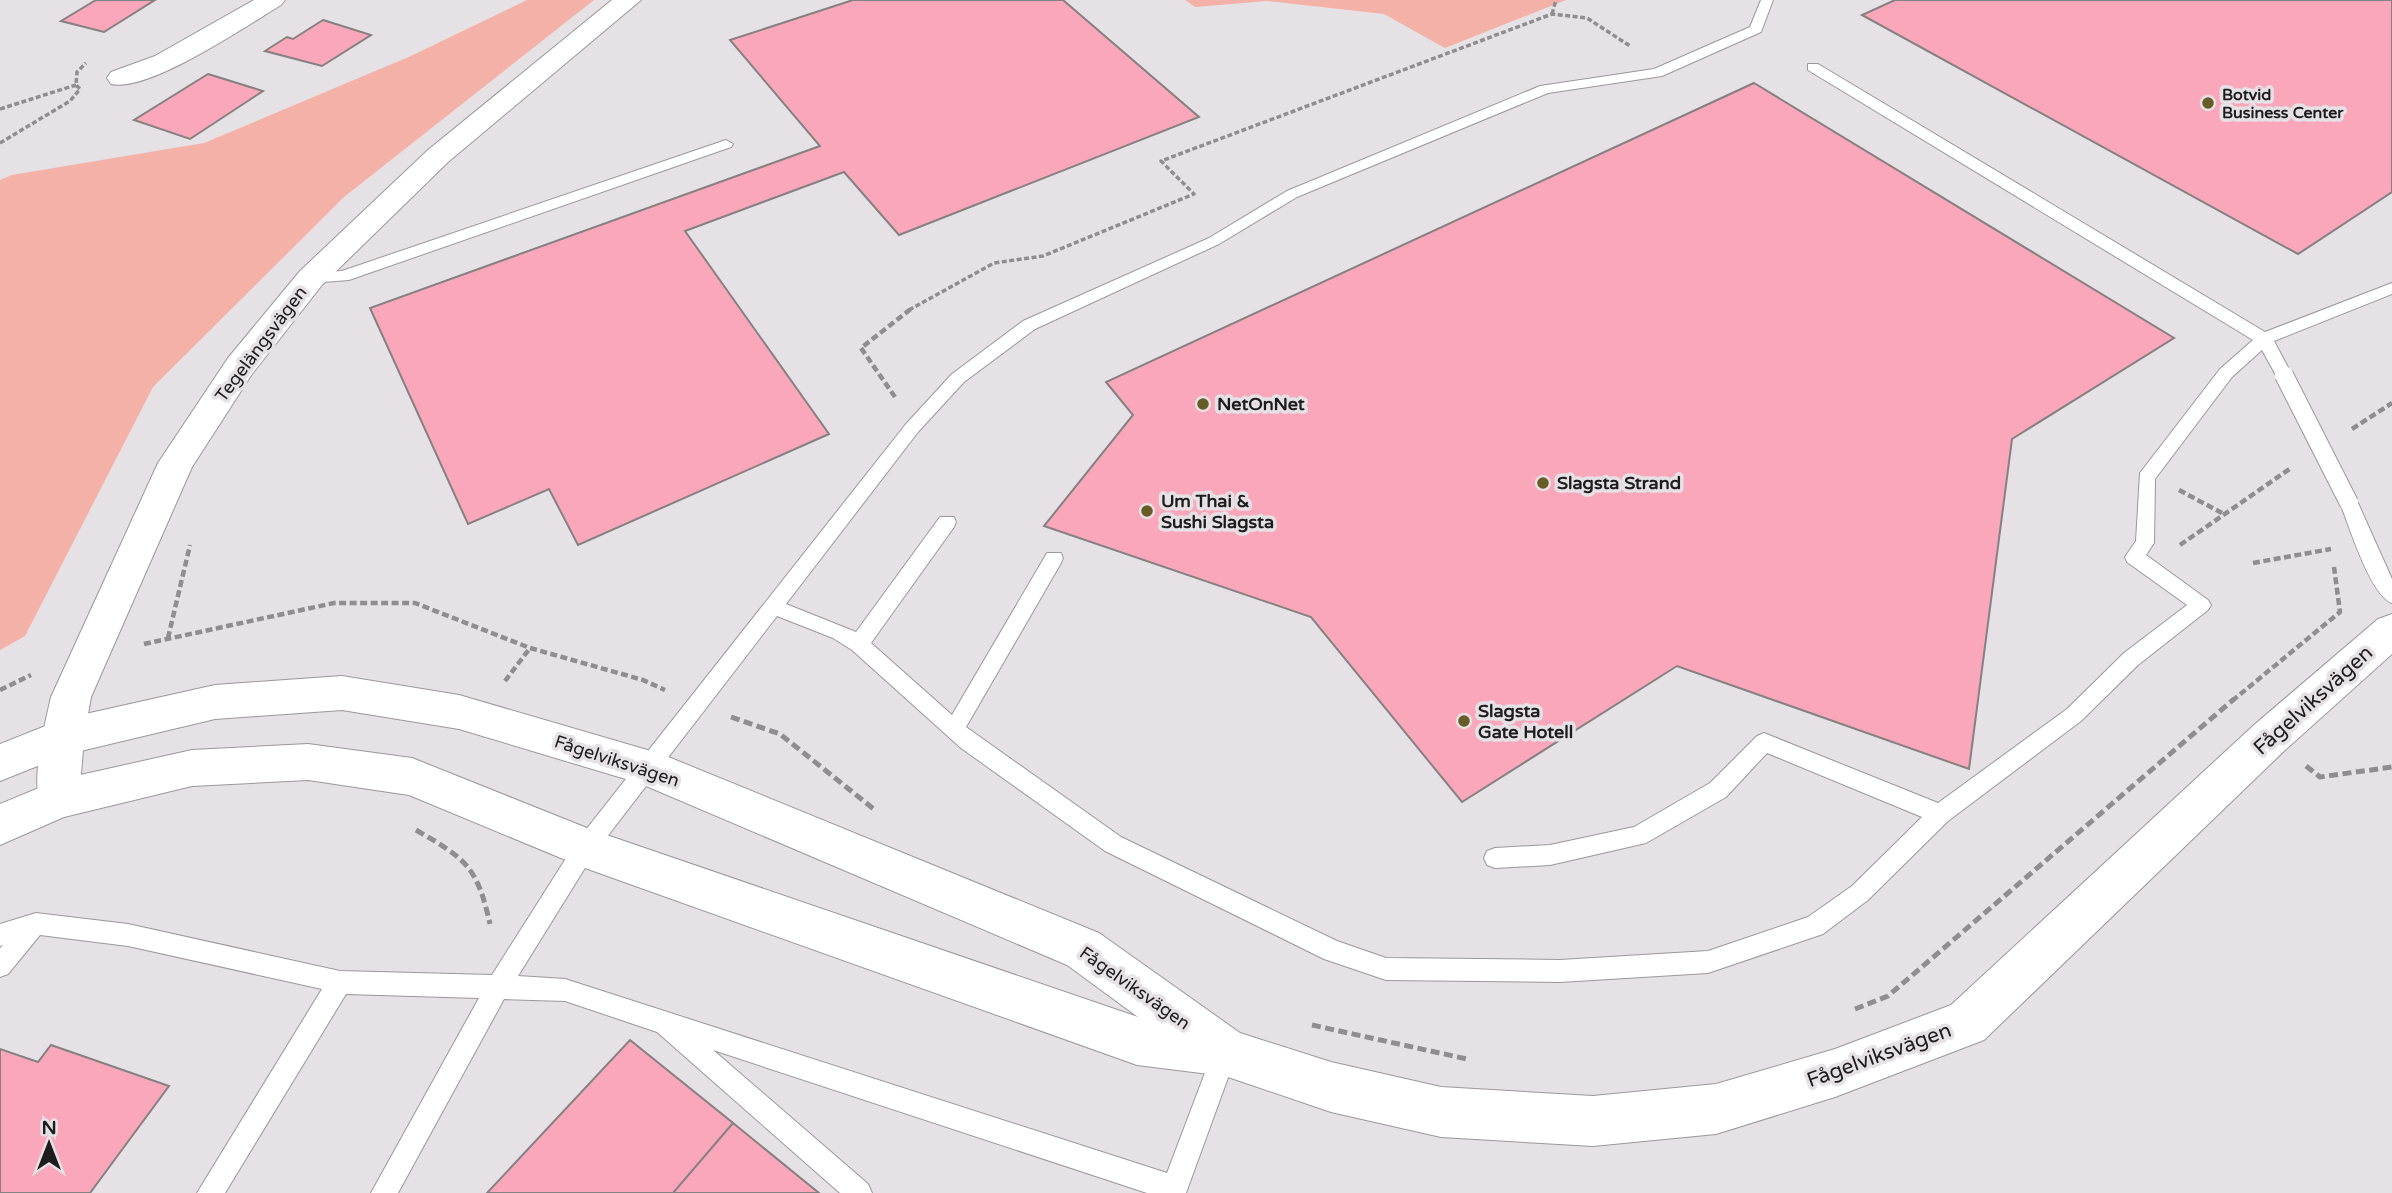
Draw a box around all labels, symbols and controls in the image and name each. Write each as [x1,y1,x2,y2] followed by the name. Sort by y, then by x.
[2222,85,2344,123] place label: Botvid Business Center
[2200,95,2216,111] marker: Botvid Business Center
[210,282,312,406] street label: Tegelängsvägen
[1217,393,1305,415] place label: NetOnNet
[1195,396,1211,412] marker: NetOnNet
[1557,472,1681,494] place label: Slagsta Strand
[1535,475,1551,491] marker: Slagsta Strand
[1161,490,1274,533] place label: Um Thai & Sushi Slagsta
[1139,503,1155,519] marker: Um Thai & Sushi Slagsta
[2249,640,2378,760] street label: Fågelviksvägen
[1478,700,1573,743] place label: Slagsta Gate Hotell
[1456,713,1472,729] marker: Slagsta Gate Hotell
[552,730,682,792] street label: Fågelviksvägen
[1075,942,1195,1034] street label: Fågelviksvägen
[1804,1018,1955,1093] street label: Fågelviksvägen
[14,1109,84,1179] north arrow
[41,1117,57,1139] text: N

